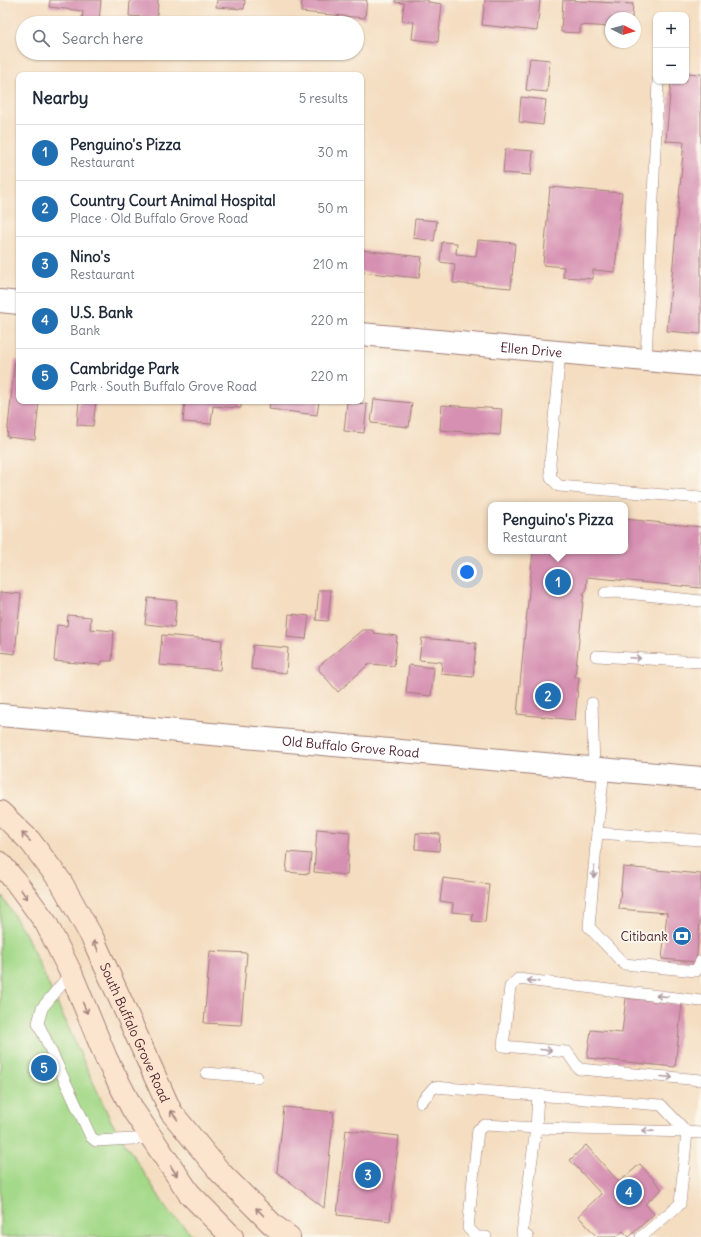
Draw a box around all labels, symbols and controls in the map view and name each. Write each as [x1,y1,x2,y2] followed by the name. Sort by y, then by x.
[605,12,641,48] north arrow
[653,12,689,84] map controls
[653,12,689,48] button: +
[16,16,364,60] search box
[30,27,52,49] icon: search
[62,29,143,48] text: Search here
[653,48,689,84] button: −
[32,87,88,109] text: Nearby
[299,90,348,107] text: 5 results
[70,135,181,154] text: Penguino's Pizza
[42,144,48,161] text: 1
[318,144,348,161] text: 30 m
[70,154,135,171] text: Restaurant
[70,191,276,210] text: Country Court Animal Hospital
[41,200,49,217] text: 2
[317,200,348,217] text: 50 m
[70,210,248,227] text: Place · Old Buffalo Grove Road
[70,247,110,266] text: Nino's
[41,256,49,273] text: 3
[313,256,348,273] text: 210 m
[70,266,135,283] text: Restaurant
[70,303,133,322] text: U.S. Bank
[41,312,49,329] text: 4
[311,312,348,329] text: 220 m
[70,322,100,339] text: Bank
[500,339,563,361] street label: Ellen Drive
[70,359,179,378] text: Cambridge Park
[41,368,49,385] text: 5
[311,368,348,385] text: 220 m
[70,378,257,395] text: Park · South Buffalo Grove Road
[488,502,628,554] popup
[502,510,614,529] text: Penguino's Pizza
[502,529,567,546] text: Restaurant
[457,562,477,582] your location
[545,567,571,597] pin: 1
[628,654,641,662] one-way arrow
[535,681,561,711] pin: 2
[281,732,420,762] street label: Old Buffalo Grove Road
[21,832,31,842] one-way arrow
[590,865,597,878] one-way arrow
[20,888,29,899] one-way arrow
[671,925,693,947] bank icon: Citibank
[620,928,668,945] place label: Citibank
[92,941,99,953] one-way arrow
[96,960,174,1105] street label: South Buffalo Grove Road
[527,977,540,985] one-way arrow
[656,992,669,1000] one-way arrow
[82,1002,89,1014] one-way arrow
[539,1047,552,1054] one-way arrow
[31,1053,57,1083] pin: 5
[660,1073,673,1080] one-way arrow
[170,1109,178,1120] one-way arrow
[642,1127,655,1135] one-way arrow
[355,1160,381,1190] pin: 3
[170,1165,178,1176] one-way arrow
[616,1177,642,1207] pin: 4
[255,1207,265,1217] one-way arrow

